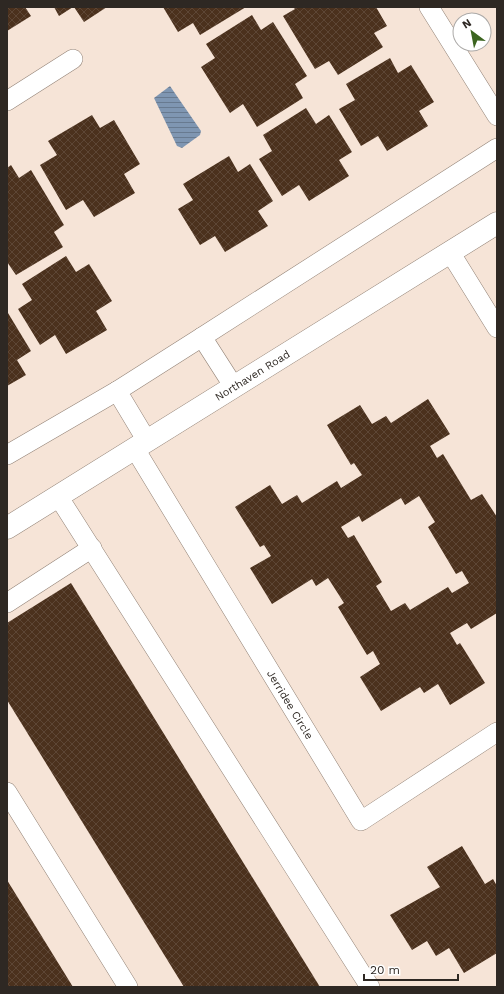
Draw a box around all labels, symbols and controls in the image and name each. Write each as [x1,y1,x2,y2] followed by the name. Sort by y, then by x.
[452,12,492,52] north arrow
[460,16,474,32] text: N
[212,347,292,403] street label: Northaven Road
[264,668,316,741] street label: Jerridee Circle
[364,956,458,982] scale bar
[370,963,400,977] text: 20 m

